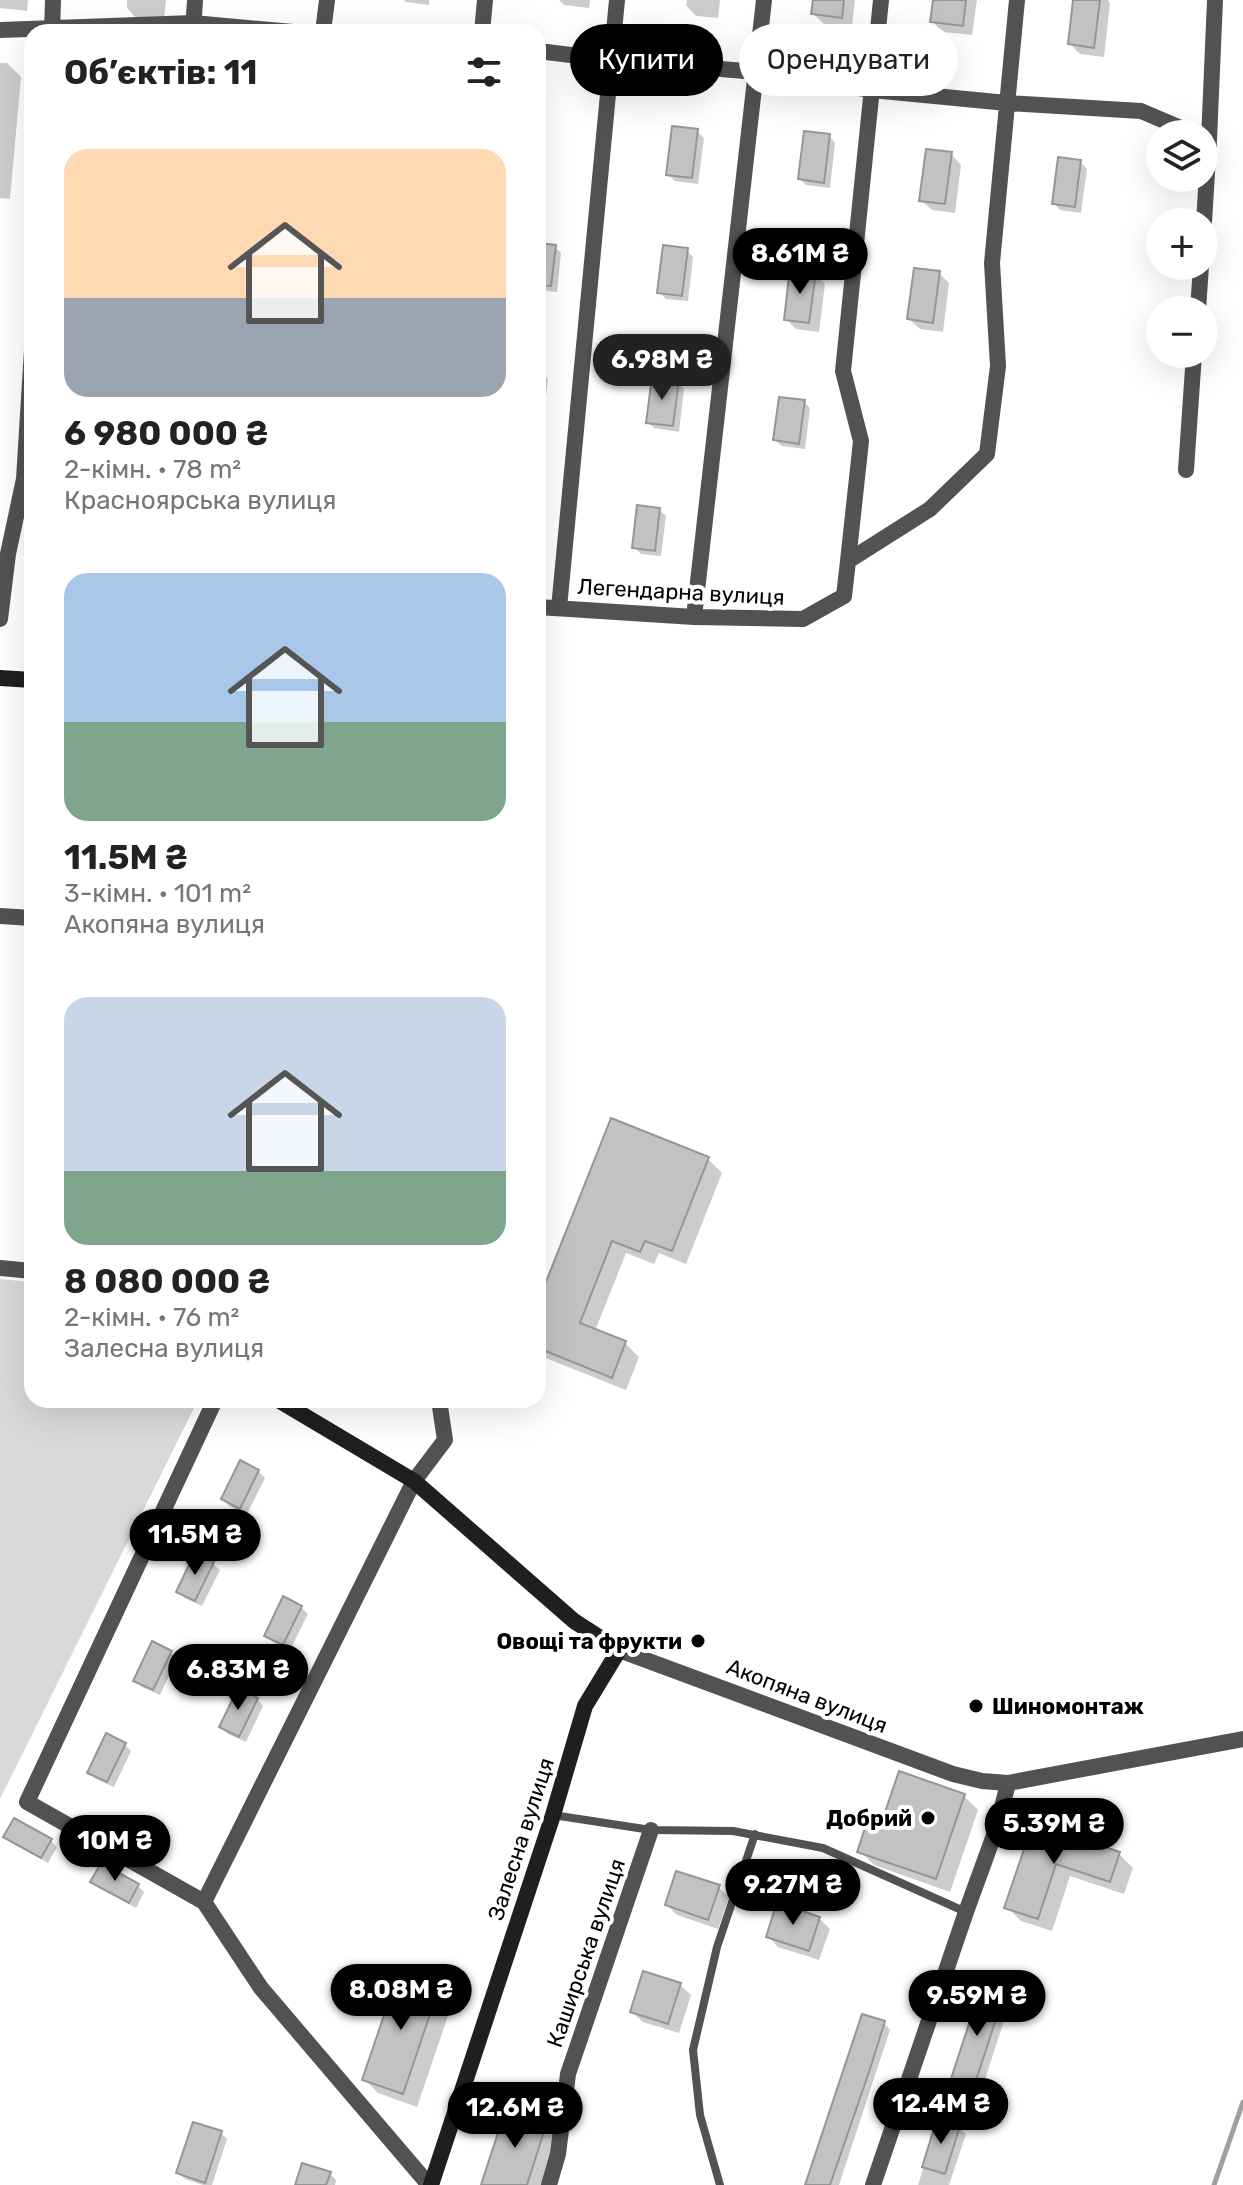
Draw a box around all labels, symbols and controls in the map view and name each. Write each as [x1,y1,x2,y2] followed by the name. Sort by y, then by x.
[570,24,723,96] chip: Купити
[739,24,958,96] chip: Орендувати
[462,50,506,94] icon: filters
[64,52,258,93] text: Об’єктів: 11
[1146,120,1218,368] map controls
[1146,120,1218,192] button: layers
[213,201,357,345] icon: home
[1146,208,1218,280] button: +
[726,228,874,296] pin: 8.61M ₴
[751,238,849,269] text: 8.61M ₴
[1146,296,1218,368] button: −
[588,334,736,402] pin: 6.98M ₴
[611,344,713,375] text: 6.98M ₴
[64,413,268,454] text: 6 980 000 ₴
[64,454,241,485] text: 2-кімн. · 78 m²
[64,485,336,516] text: Красноярська вулиця
[577,573,785,611] street label: Легендарна вулиця
[213,625,357,769] icon: home
[64,837,188,878] text: 11.5M ₴
[64,878,251,909] text: 3-кімн. · 101 m²
[64,909,265,940] text: Акопяна вулиця
[213,1049,357,1193] icon: home
[64,1261,270,1302] text: 8 080 000 ₴
[64,1302,239,1333] text: 2-кімн. · 76 m²
[64,1333,264,1364] text: Залесна вулиця
[121,1509,269,1577] pin: 11.5M ₴
[148,1519,242,1550] text: 11.5M ₴
[496,1628,682,1655] place label: Овощі та фрукти
[689,1632,707,1650] marker: Овощі та фрукти
[164,1644,312,1712] pin: 6.83M ₴
[723,1653,891,1739] street label: Акопяна вулиця
[186,1654,290,1685] text: 6.83M ₴
[992,1693,1144,1720] place label: Шиномонтаж
[967,1697,985,1715] marker: Шиномонтаж
[482,1754,560,1924] street label: Залесна вулиця
[980,1798,1128,1866] pin: 5.39M ₴
[826,1805,912,1832] place label: Добрий
[1003,1808,1105,1839] text: 5.39M ₴
[919,1809,937,1827] marker: Добрий
[59,1815,171,1883] pin: 10M ₴
[77,1825,153,1856] text: 10M ₴
[541,1855,631,2051] street label: Каширська вулиця
[719,1859,867,1927] pin: 9.27M ₴
[743,1869,843,1900] text: 9.27M ₴
[327,1964,475,2032] pin: 8.08M ₴
[903,1970,1051,2038] pin: 9.59M ₴
[349,1974,453,2005] text: 8.08M ₴
[927,1980,1027,2011] text: 9.59M ₴
[867,2078,1015,2146] pin: 12.4M ₴
[441,2082,589,2150] pin: 12.6M ₴
[891,2088,991,2119] text: 12.4M ₴
[466,2092,564,2123] text: 12.6M ₴

